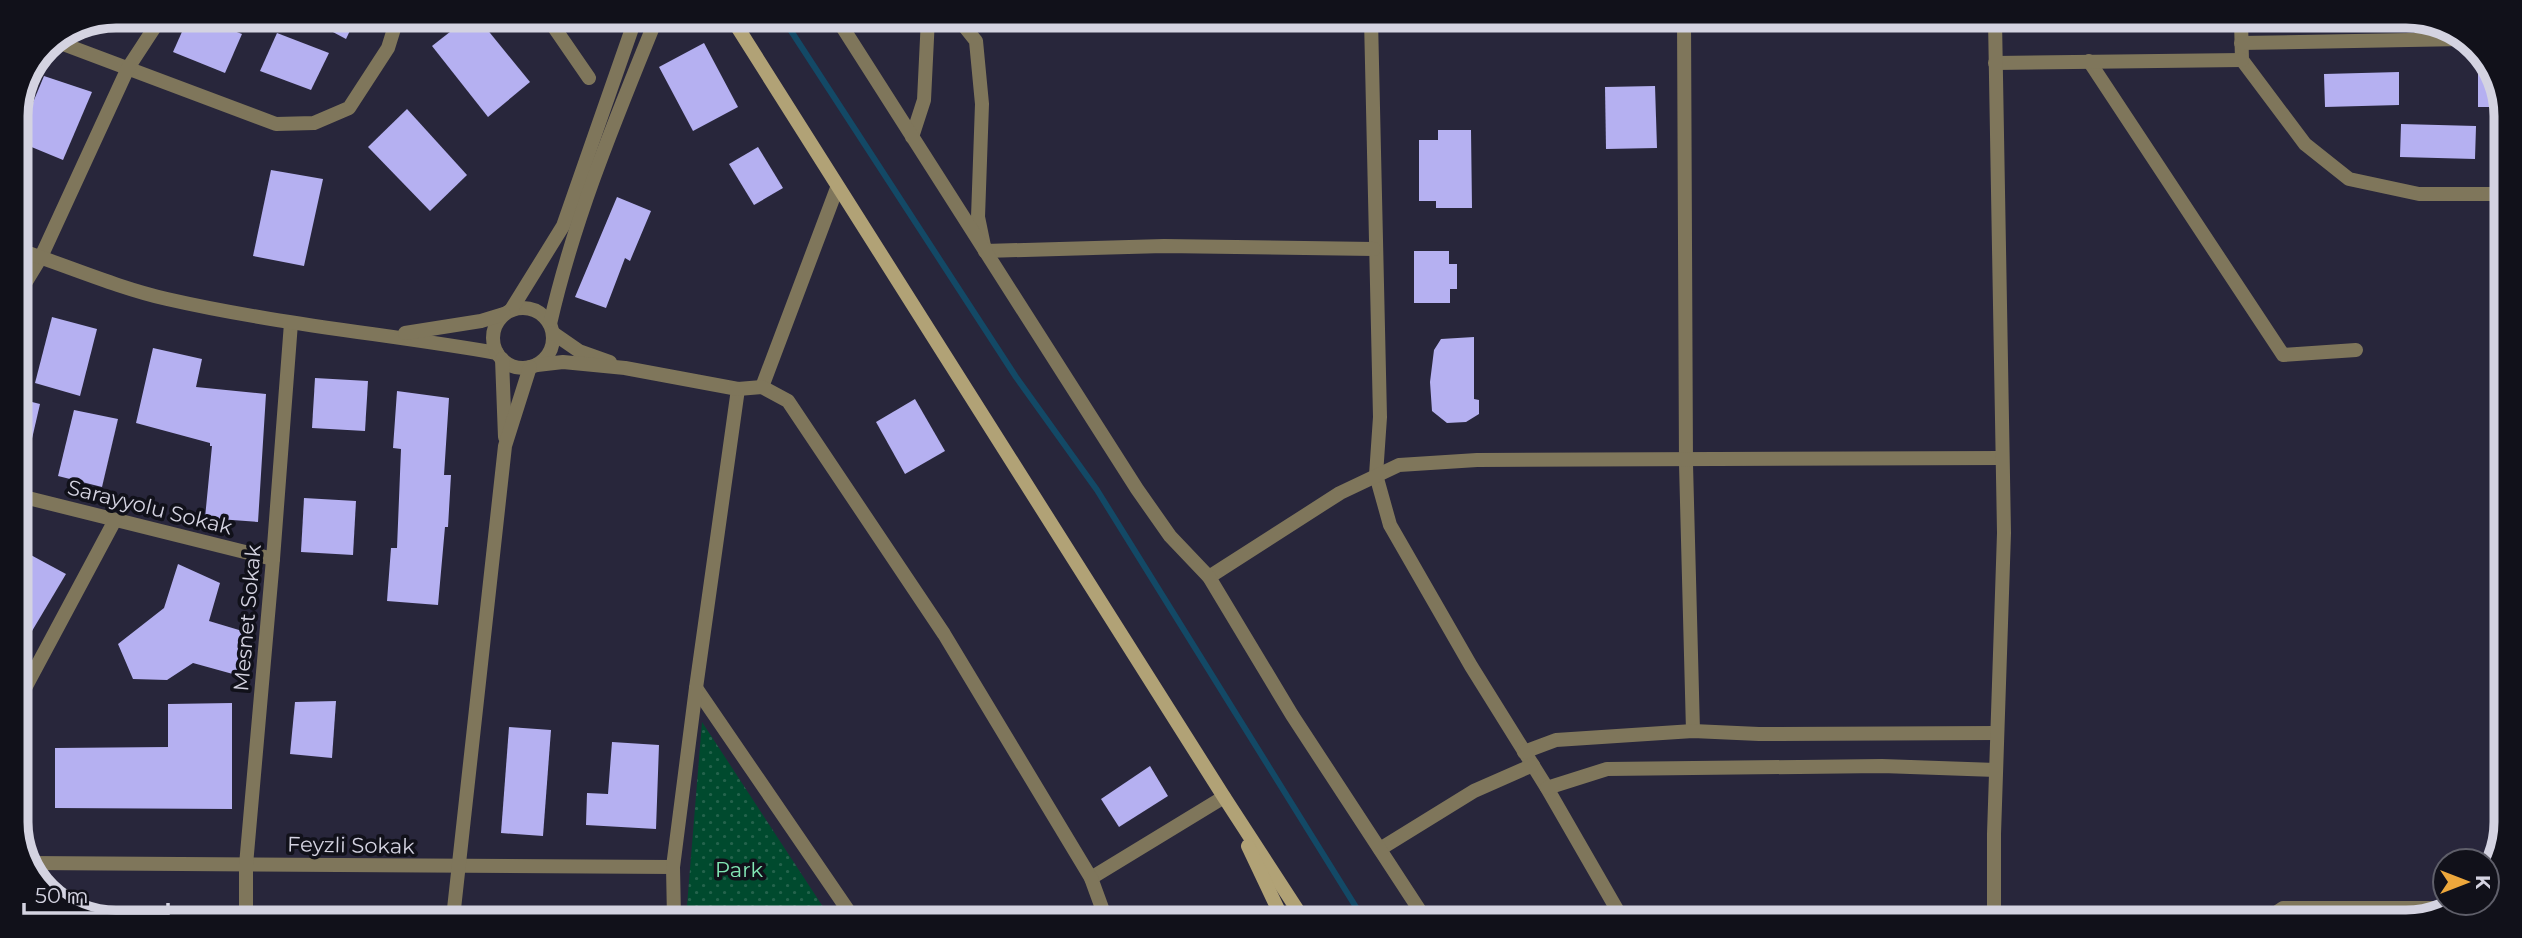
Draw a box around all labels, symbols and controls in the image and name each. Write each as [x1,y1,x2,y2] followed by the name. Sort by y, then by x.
[65,474,235,540] street label: Sarayyolu Sokak
[228,543,266,692] street label: Mesnet Sokak
[287,831,415,859] street label: Feyzli Sokak
[2431,847,2501,917] north arrow
[715,857,763,882] park label: Park
[24,872,168,916] scale bar
[2471,875,2494,890] text: K
[35,883,89,908] text: 50 m

